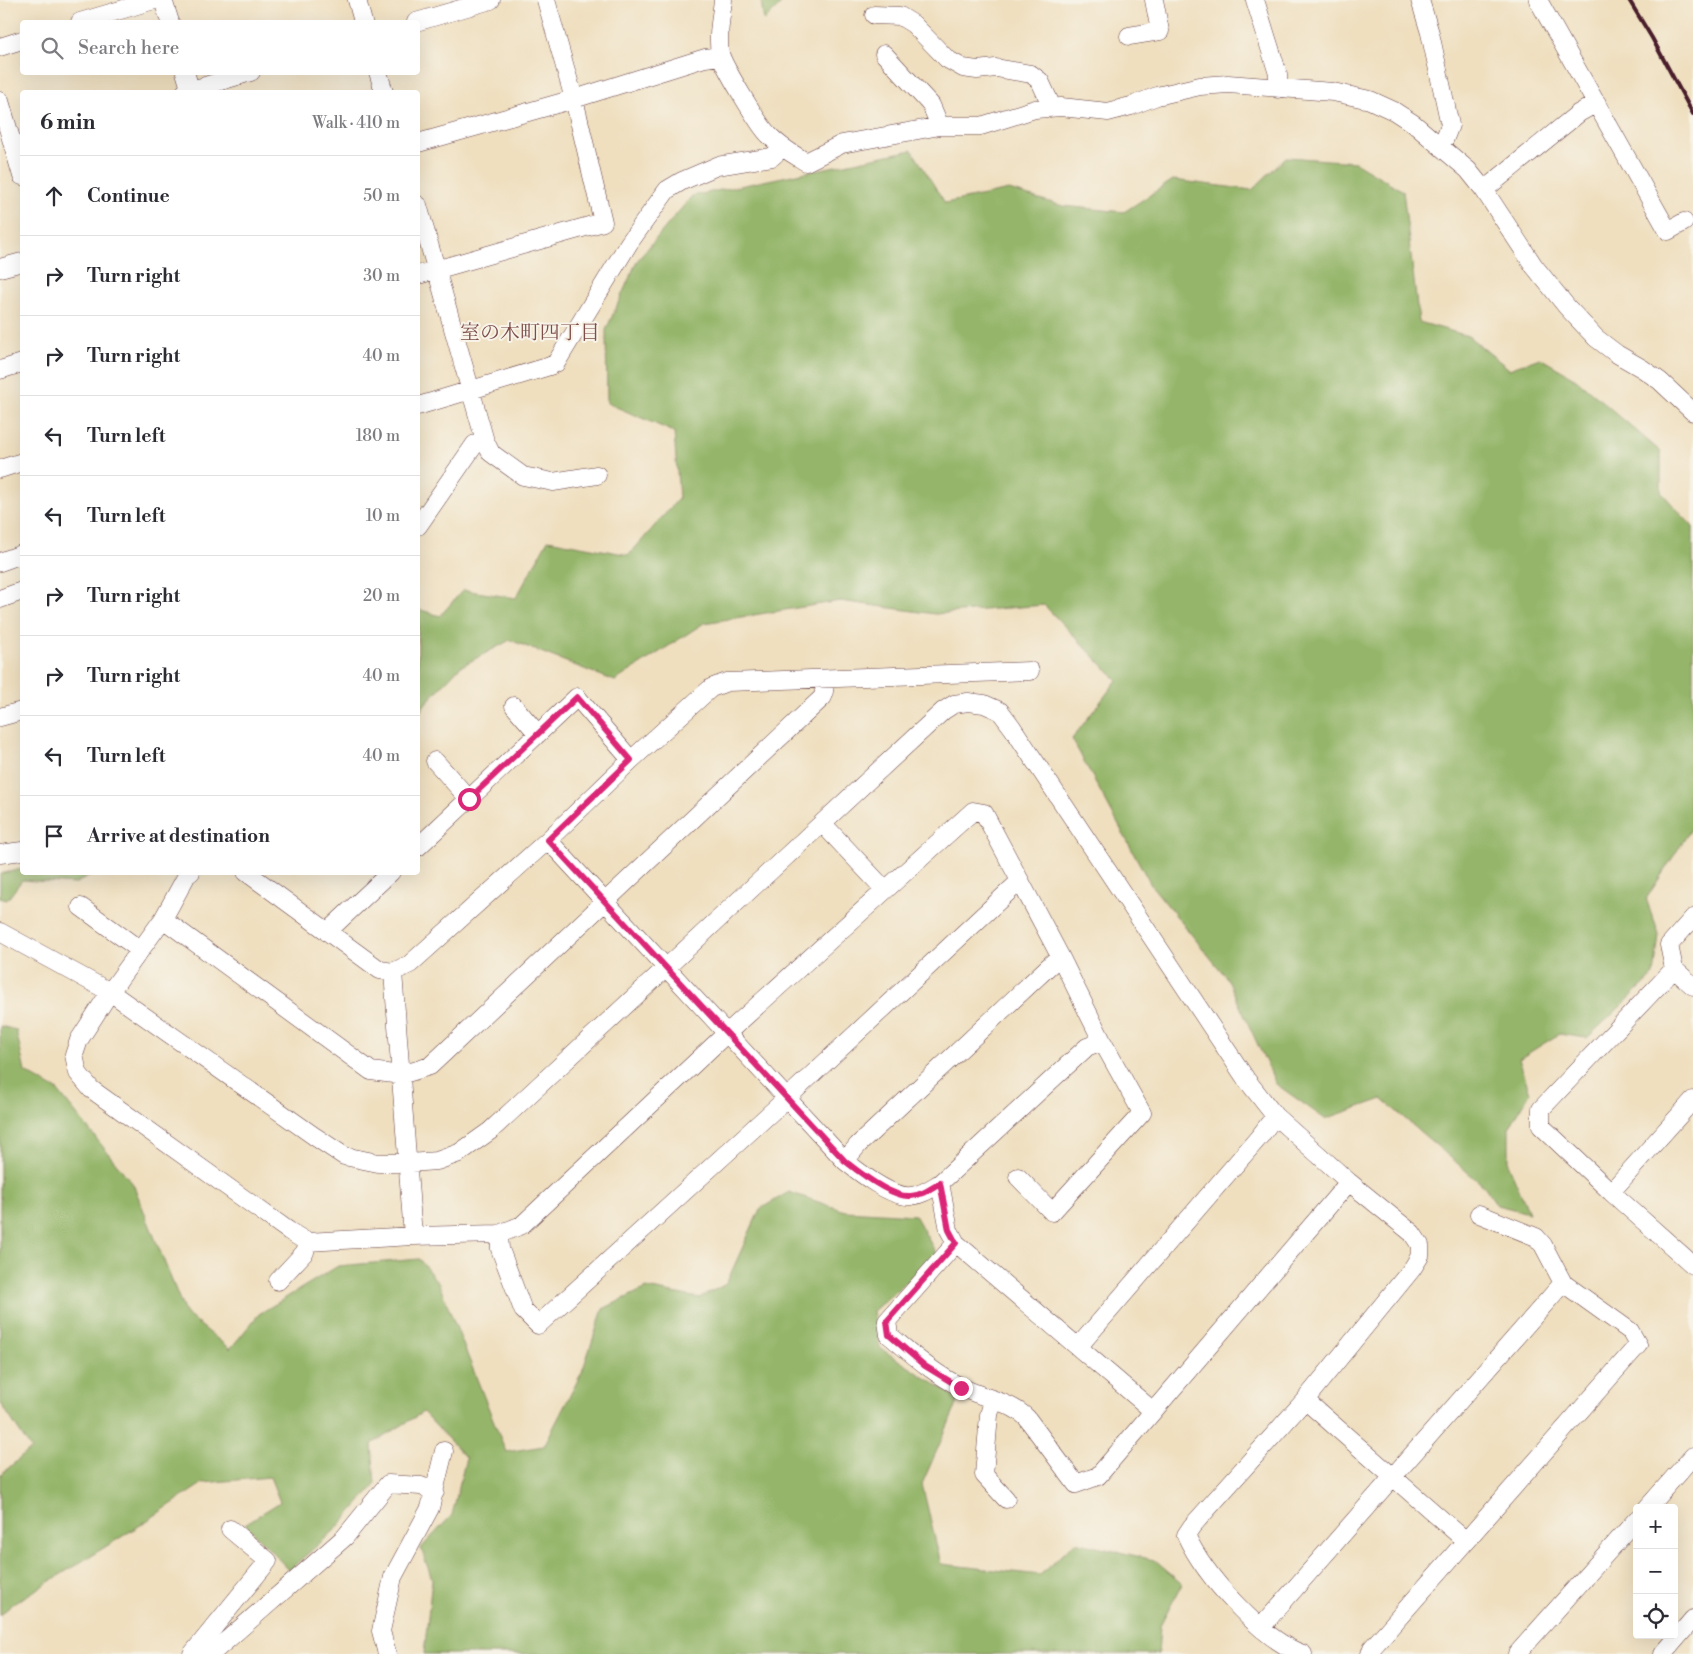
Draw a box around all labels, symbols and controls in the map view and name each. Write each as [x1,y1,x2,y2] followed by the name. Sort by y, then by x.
[20,20,420,75] search box
[38,34,66,62] icon: search
[78,36,179,60] text: Search here
[40,110,95,136] text: 6 min
[312,113,400,133] text: Walk · 410 m
[40,182,68,210] icon: ahead
[87,184,170,208] text: Continue
[363,186,400,206] text: 50 m
[40,262,68,290] icon: right
[87,264,180,288] text: Turn right
[363,266,400,286] text: 30 m
[460,321,600,346] district label: 室の木町四丁目
[40,342,68,370] icon: right
[87,344,180,368] text: Turn right
[363,346,400,366] text: 40 m
[40,422,68,450] icon: left
[87,424,166,448] text: Turn left
[356,426,400,446] text: 180 m
[40,502,68,530] icon: left
[87,504,166,528] text: Turn left
[366,506,400,526] text: 10 m
[40,582,68,610] icon: right
[87,584,180,608] text: Turn right
[363,586,400,606] text: 20 m
[40,662,68,690] icon: right
[87,664,180,688] text: Turn right
[363,666,400,686] text: 40 m
[40,742,68,770] icon: left
[87,744,166,768] text: Turn left
[363,746,400,766] text: 40 m
[458,788,481,811] route start
[40,822,68,850] icon: arrive
[87,824,270,848] text: Arrive at destination
[950,1377,973,1400] route end
[1633,1504,1678,1639] map controls
[1633,1504,1678,1549] button: +
[1633,1549,1678,1594] button: −
[1633,1594,1678,1639] button: locate

